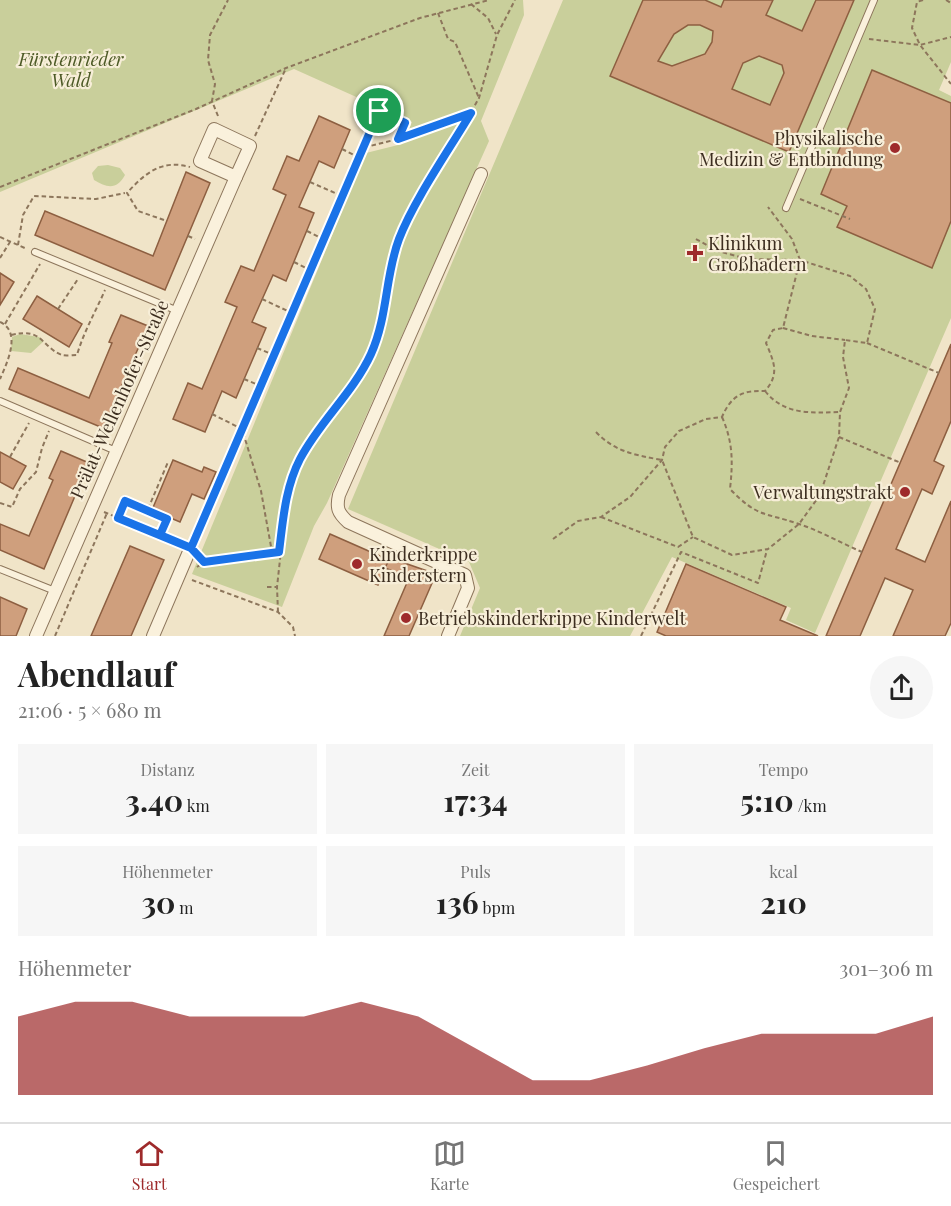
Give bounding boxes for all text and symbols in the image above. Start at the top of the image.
park label: Fürstenrieder Wald [17,47,125,92]
pin [353,85,404,136]
icon: arrive [362,94,395,127]
place label: Physikalische Medizin & Entbindung [699,126,883,171]
marker: Physikalische Medizin & Entbindung [888,141,902,155]
place label: Klinikum Großhadern [708,231,807,276]
marker: Klinikum Großhadern [686,244,704,262]
street label: Prälat-Wellenhofer-Straße [64,296,174,502]
place label: Verwaltungstrakt [752,480,894,504]
marker: Verwaltungstrakt [898,485,912,499]
place label: Kinderkrippe Kinderstern [369,542,477,587]
marker: Kinderkrippe Kinderstern [350,557,364,571]
place label: Betriebskinderkrippe Kinderwelt [418,606,686,630]
marker: Betriebskinderkrippe Kinderwelt [399,611,413,625]
text: Abendlauf [18,651,175,695]
button: share [870,656,933,719]
text: 21:06 · 5 × 680 m [18,696,162,723]
text: Distanz [140,759,195,780]
text: Zeit [462,759,489,780]
text: Tempo [759,759,808,780]
text: 3.40 [125,780,183,820]
text: 17:34 [443,780,508,820]
text: 5:10 [740,780,794,820]
text: km [183,795,210,816]
text: /km [794,795,827,816]
text: Höhenmeter [122,861,213,882]
text: Puls [460,861,491,882]
text: kcal [769,861,798,882]
text: 30 [141,882,175,922]
text: 136 [436,882,479,922]
text: 210 [760,882,807,922]
text: m [175,897,194,918]
text: bpm [479,897,515,918]
text: Höhenmeter [18,954,131,981]
text: 301–306 m [839,954,933,981]
tab: Start [132,1137,167,1194]
tab: Karte [430,1137,469,1194]
tab: Gespeichert [733,1137,819,1194]

